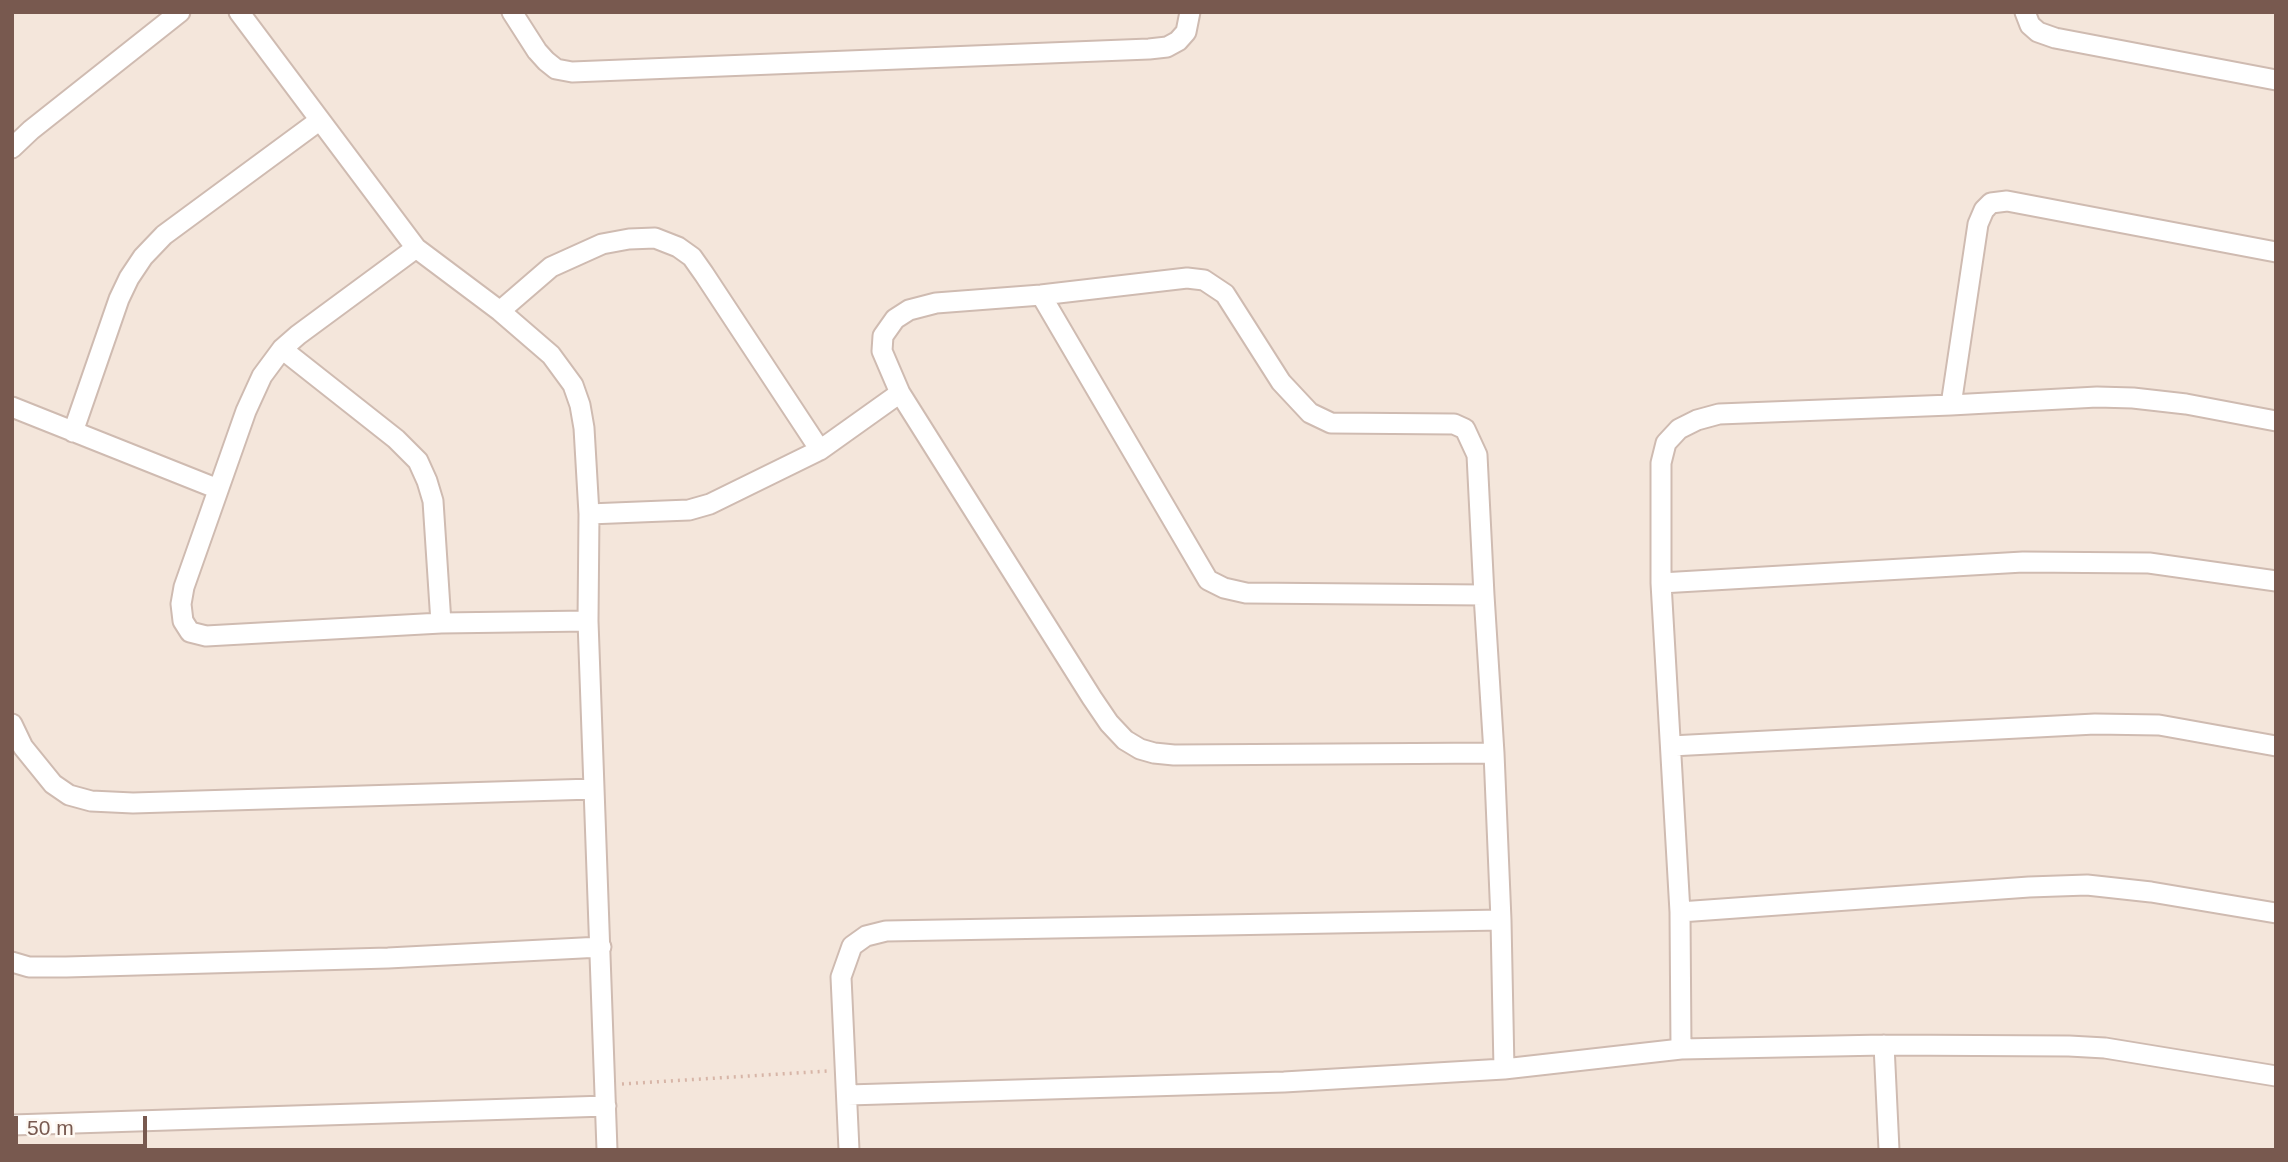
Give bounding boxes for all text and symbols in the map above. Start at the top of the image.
scale bar [18,1102,150,1146]
text: 50 m [27,1116,74,1139]

